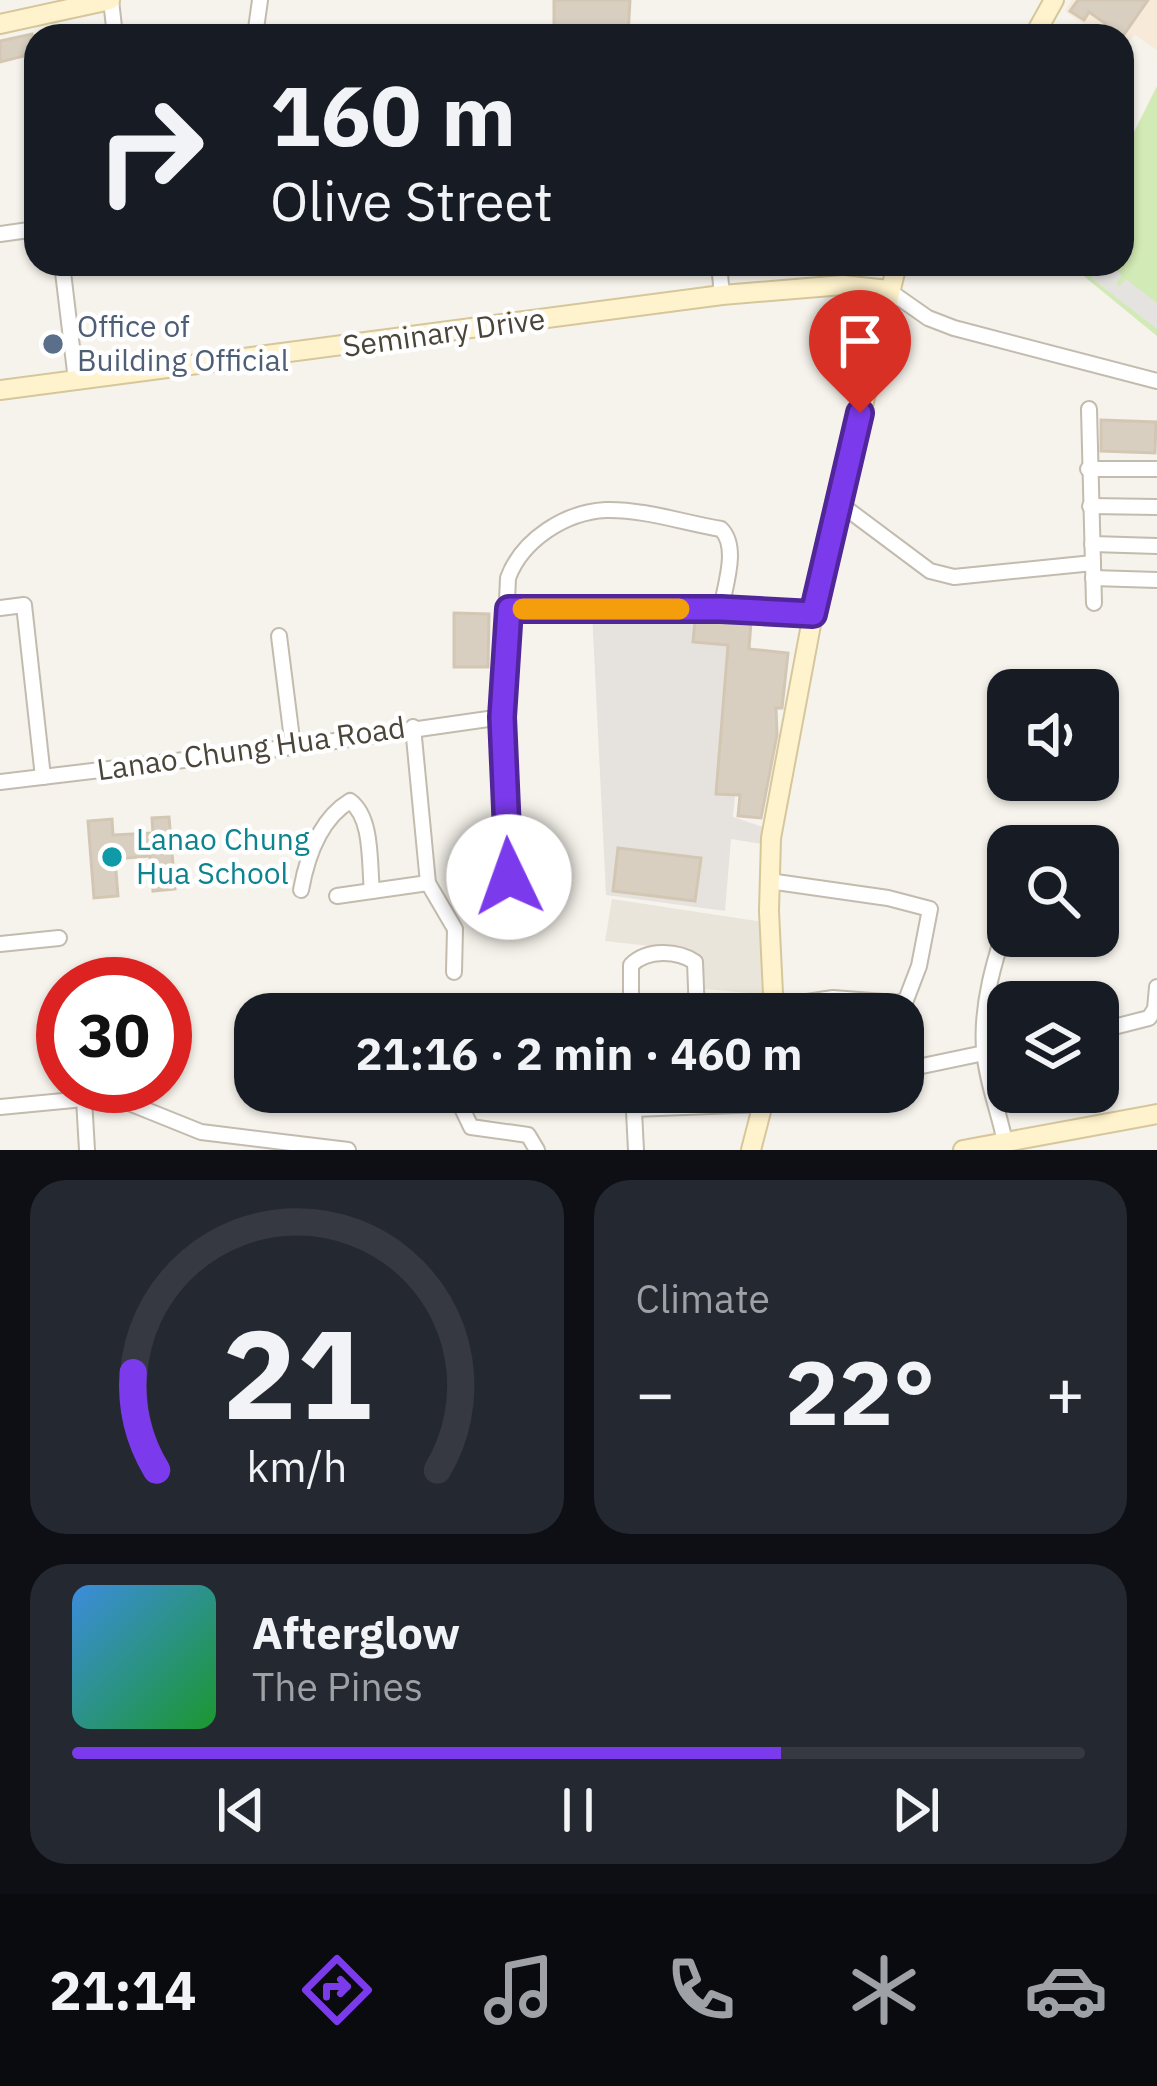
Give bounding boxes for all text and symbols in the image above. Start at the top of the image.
text: 160 m [270,60,516,169]
icon: right [72,72,228,228]
text: Olive Street [270,166,553,236]
pin [809,290,911,413]
street label: Seminary Drive [340,298,547,365]
place label: Office of Building Official [77,306,289,379]
icon: arrive [827,308,893,374]
marker: Office of Building Official [40,331,66,357]
map controls [987,669,1119,1113]
button: sound [987,669,1119,801]
street label: Lanao Chung Hua Road [94,707,407,788]
position arrow [446,814,572,940]
place label: Lanao Chung Hua School [136,819,310,892]
button: search [987,825,1119,957]
marker: Lanao Chung Hua School [99,844,125,870]
speed limit sign: 30 [36,957,192,1113]
button: layers [987,981,1119,1113]
text: 21:16 · 2 min · 460 m [356,1024,802,1082]
text: Climate [636,1273,770,1324]
text: 21 [222,1291,372,1453]
text: 22° [785,1333,935,1450]
text: − [636,1349,675,1435]
text: + [1045,1349,1085,1435]
text: km/h [246,1438,347,1494]
text: Afterglow [252,1603,460,1661]
text: The Pines [252,1661,423,1712]
icon: previous [208,1777,274,1843]
icon: pause [545,1777,611,1843]
icon: next [883,1777,949,1843]
icon: directions [295,1948,379,2032]
icon: music [477,1948,561,2032]
icon: phone [659,1948,743,2032]
icon: climate [842,1948,926,2032]
icon: car [1024,1948,1108,2032]
text: 21:14 [49,1955,197,2025]

